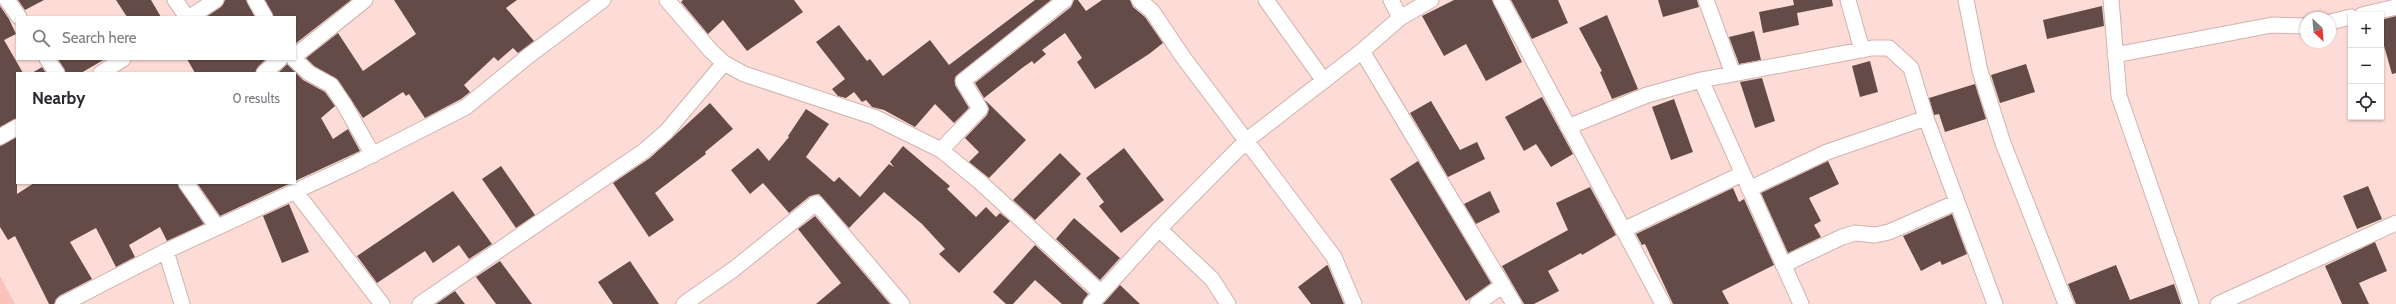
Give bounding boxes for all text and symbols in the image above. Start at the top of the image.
north arrow [2300,12,2336,48]
map controls [2348,12,2384,120]
button: + [2348,12,2384,48]
search box [16,16,296,60]
icon: search [30,27,52,49]
text: Search here [62,29,137,47]
button: − [2348,48,2384,84]
button: locate [2348,84,2384,120]
text: Nearby [32,88,85,108]
text: 0 results [232,90,280,106]

